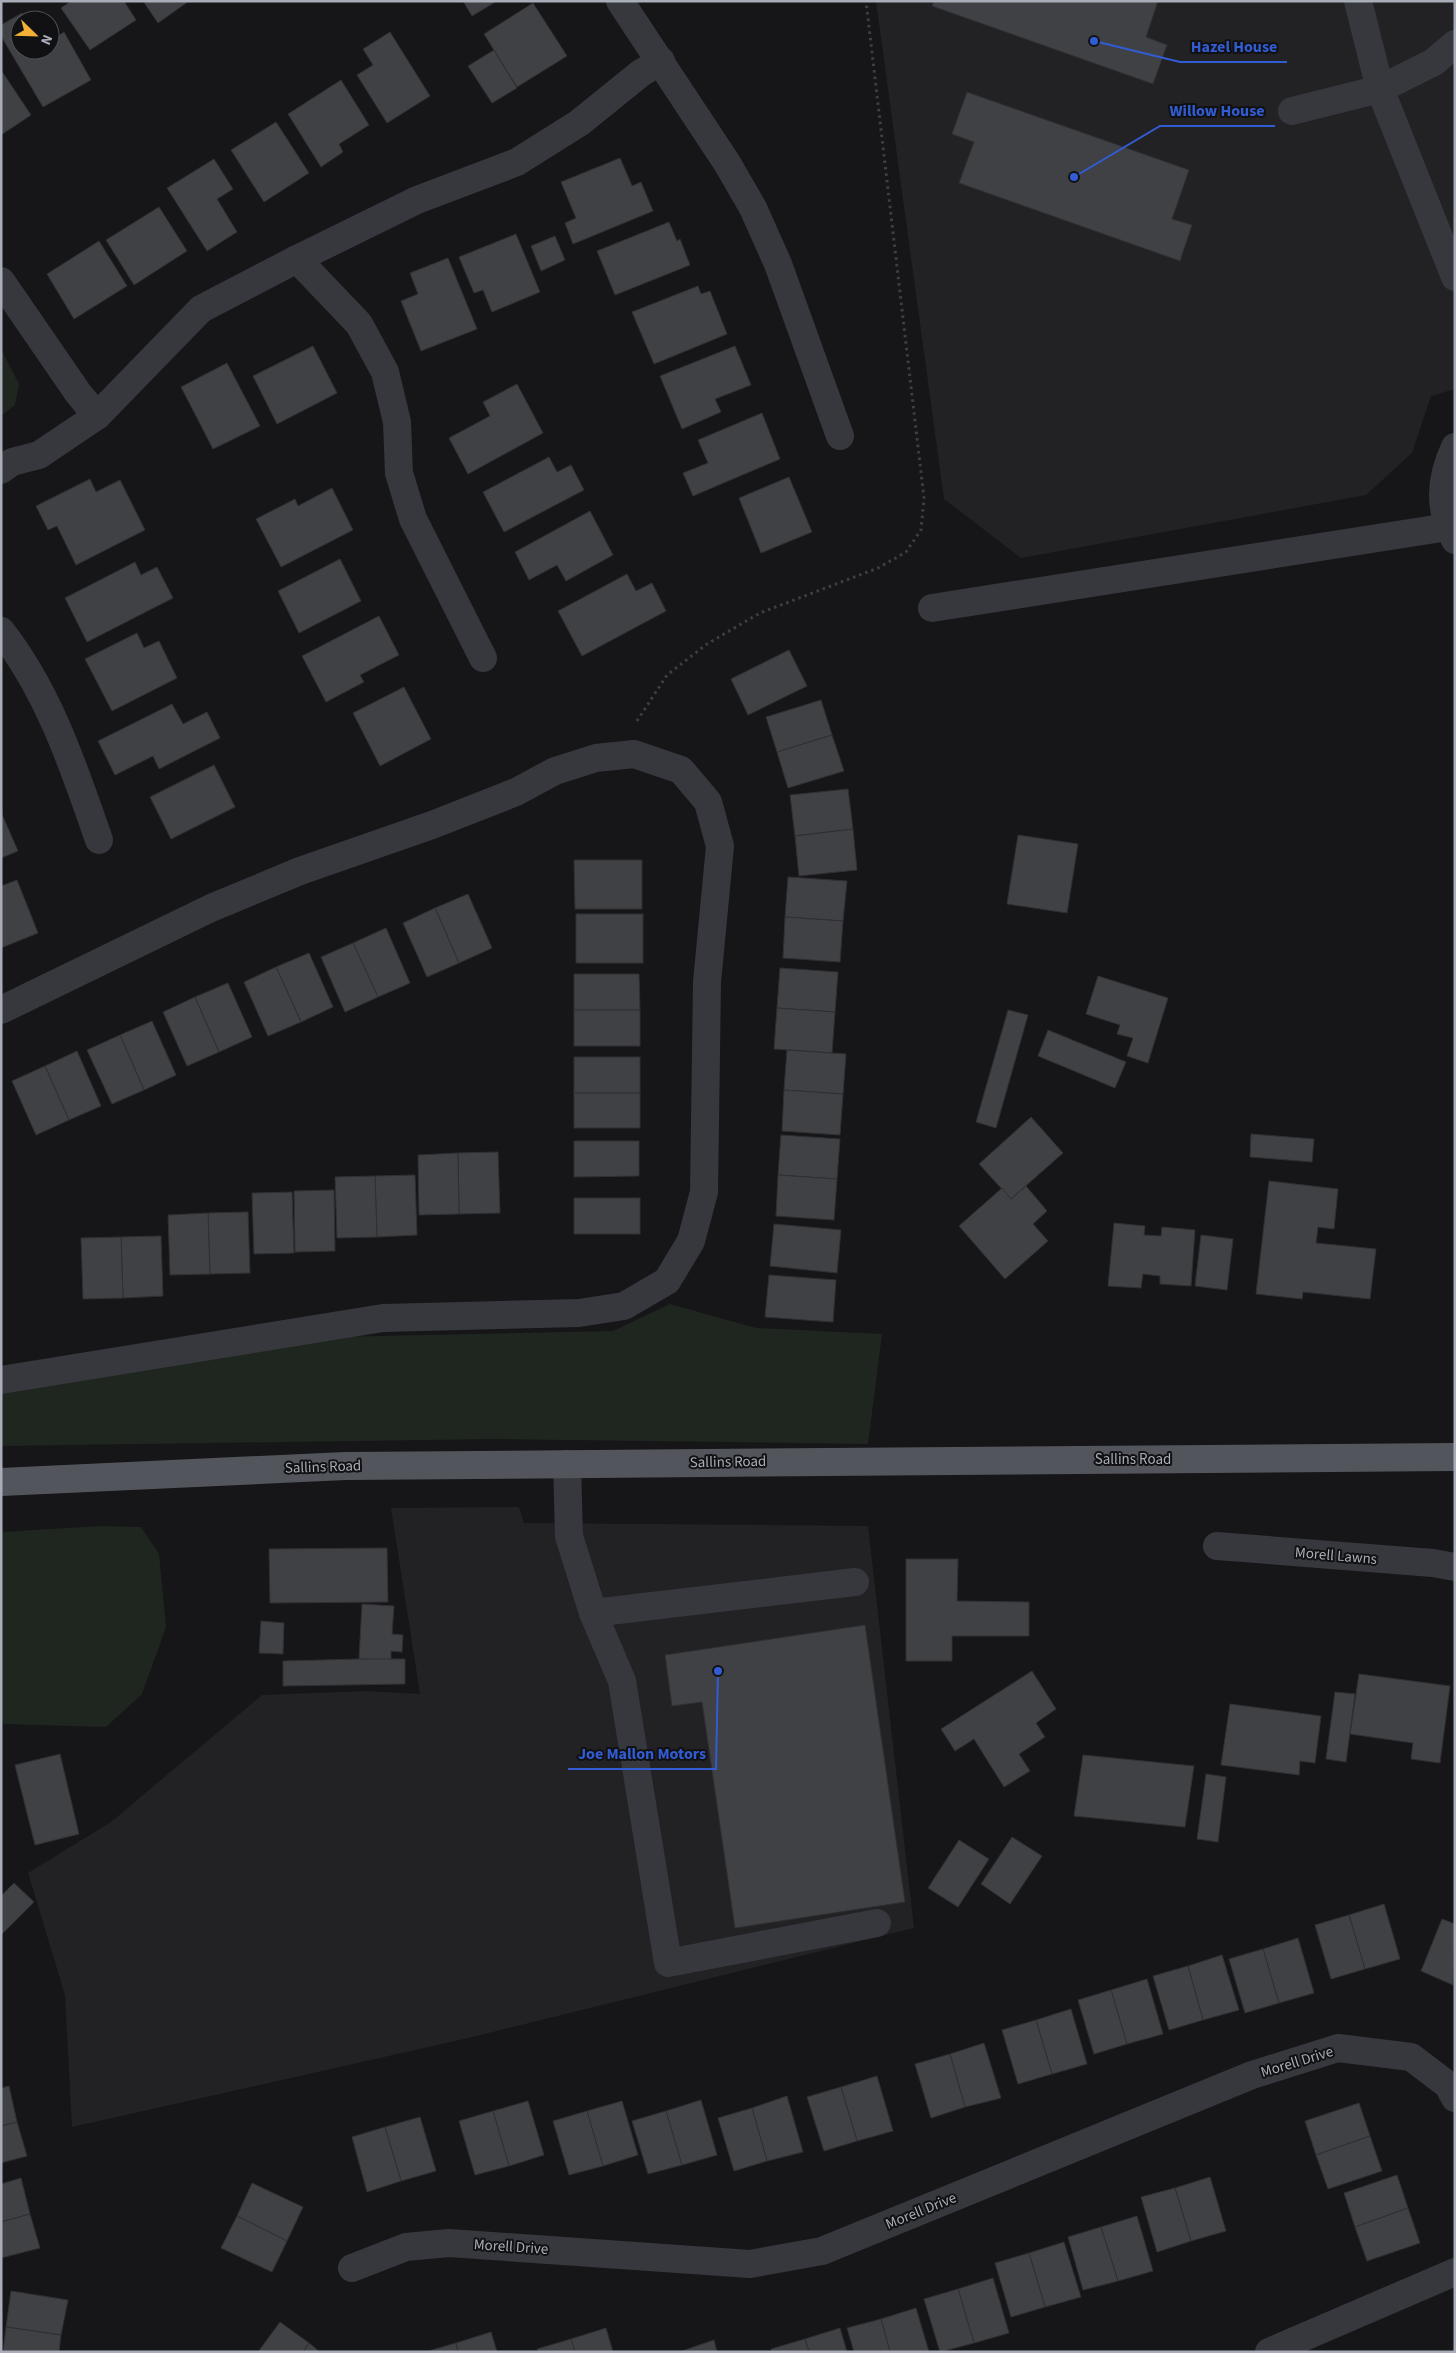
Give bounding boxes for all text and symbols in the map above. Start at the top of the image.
north arrow [10,10,60,60]
text: N [35,31,57,48]
callout: Hazel House [1180,31,1287,62]
text: Hazel House [1191,36,1277,58]
callout: Willow House [1160,95,1275,126]
text: Willow House [1169,100,1265,122]
street label: Sallins Road [1095,1449,1171,1470]
street label: Sallins Road [690,1451,766,1473]
street label: Sallins Road [284,1455,362,1479]
street label: Morell Lawns [1294,1542,1378,1570]
callout: Joe Mallon Motors [568,1738,716,1769]
text: Joe Mallon Motors [578,1743,706,1765]
street label: Morell Drive [1258,2041,1336,2083]
street label: Morell Drive [882,2187,960,2235]
street label: Morell Drive [473,2234,549,2260]

